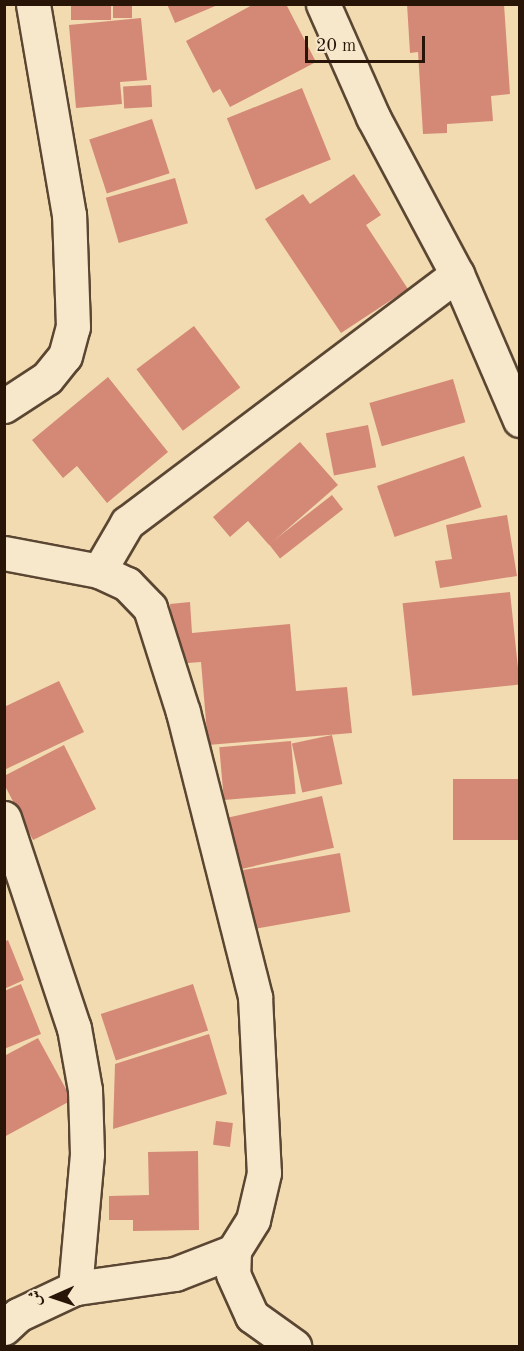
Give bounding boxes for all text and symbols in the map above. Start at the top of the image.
scale bar [308,24,428,62]
text: 20 m [316,37,356,55]
north arrow [24,1267,84,1327]
text: ش [28,1290,44,1306]

